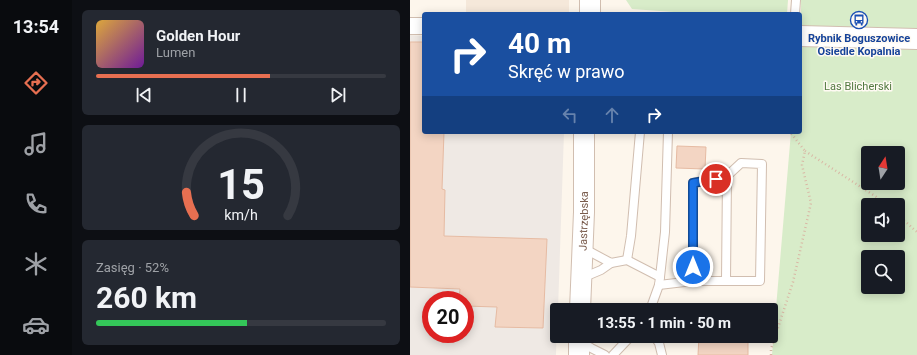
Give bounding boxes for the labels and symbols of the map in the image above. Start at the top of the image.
bus stop icon: Rybnik Boguszowice Osiedle Kopalnia [849,10,869,30]
place label: Rybnik Boguszowice Osiedle Kopalnia [808,32,910,58]
park label: Las Blicherski [824,80,892,93]
north arrow [861,146,905,190]
pin [699,162,733,196]
street label: Jastrzębska [576,191,591,251]
position arrow [672,246,714,288]
speed limit sign: 20 [422,291,474,343]

